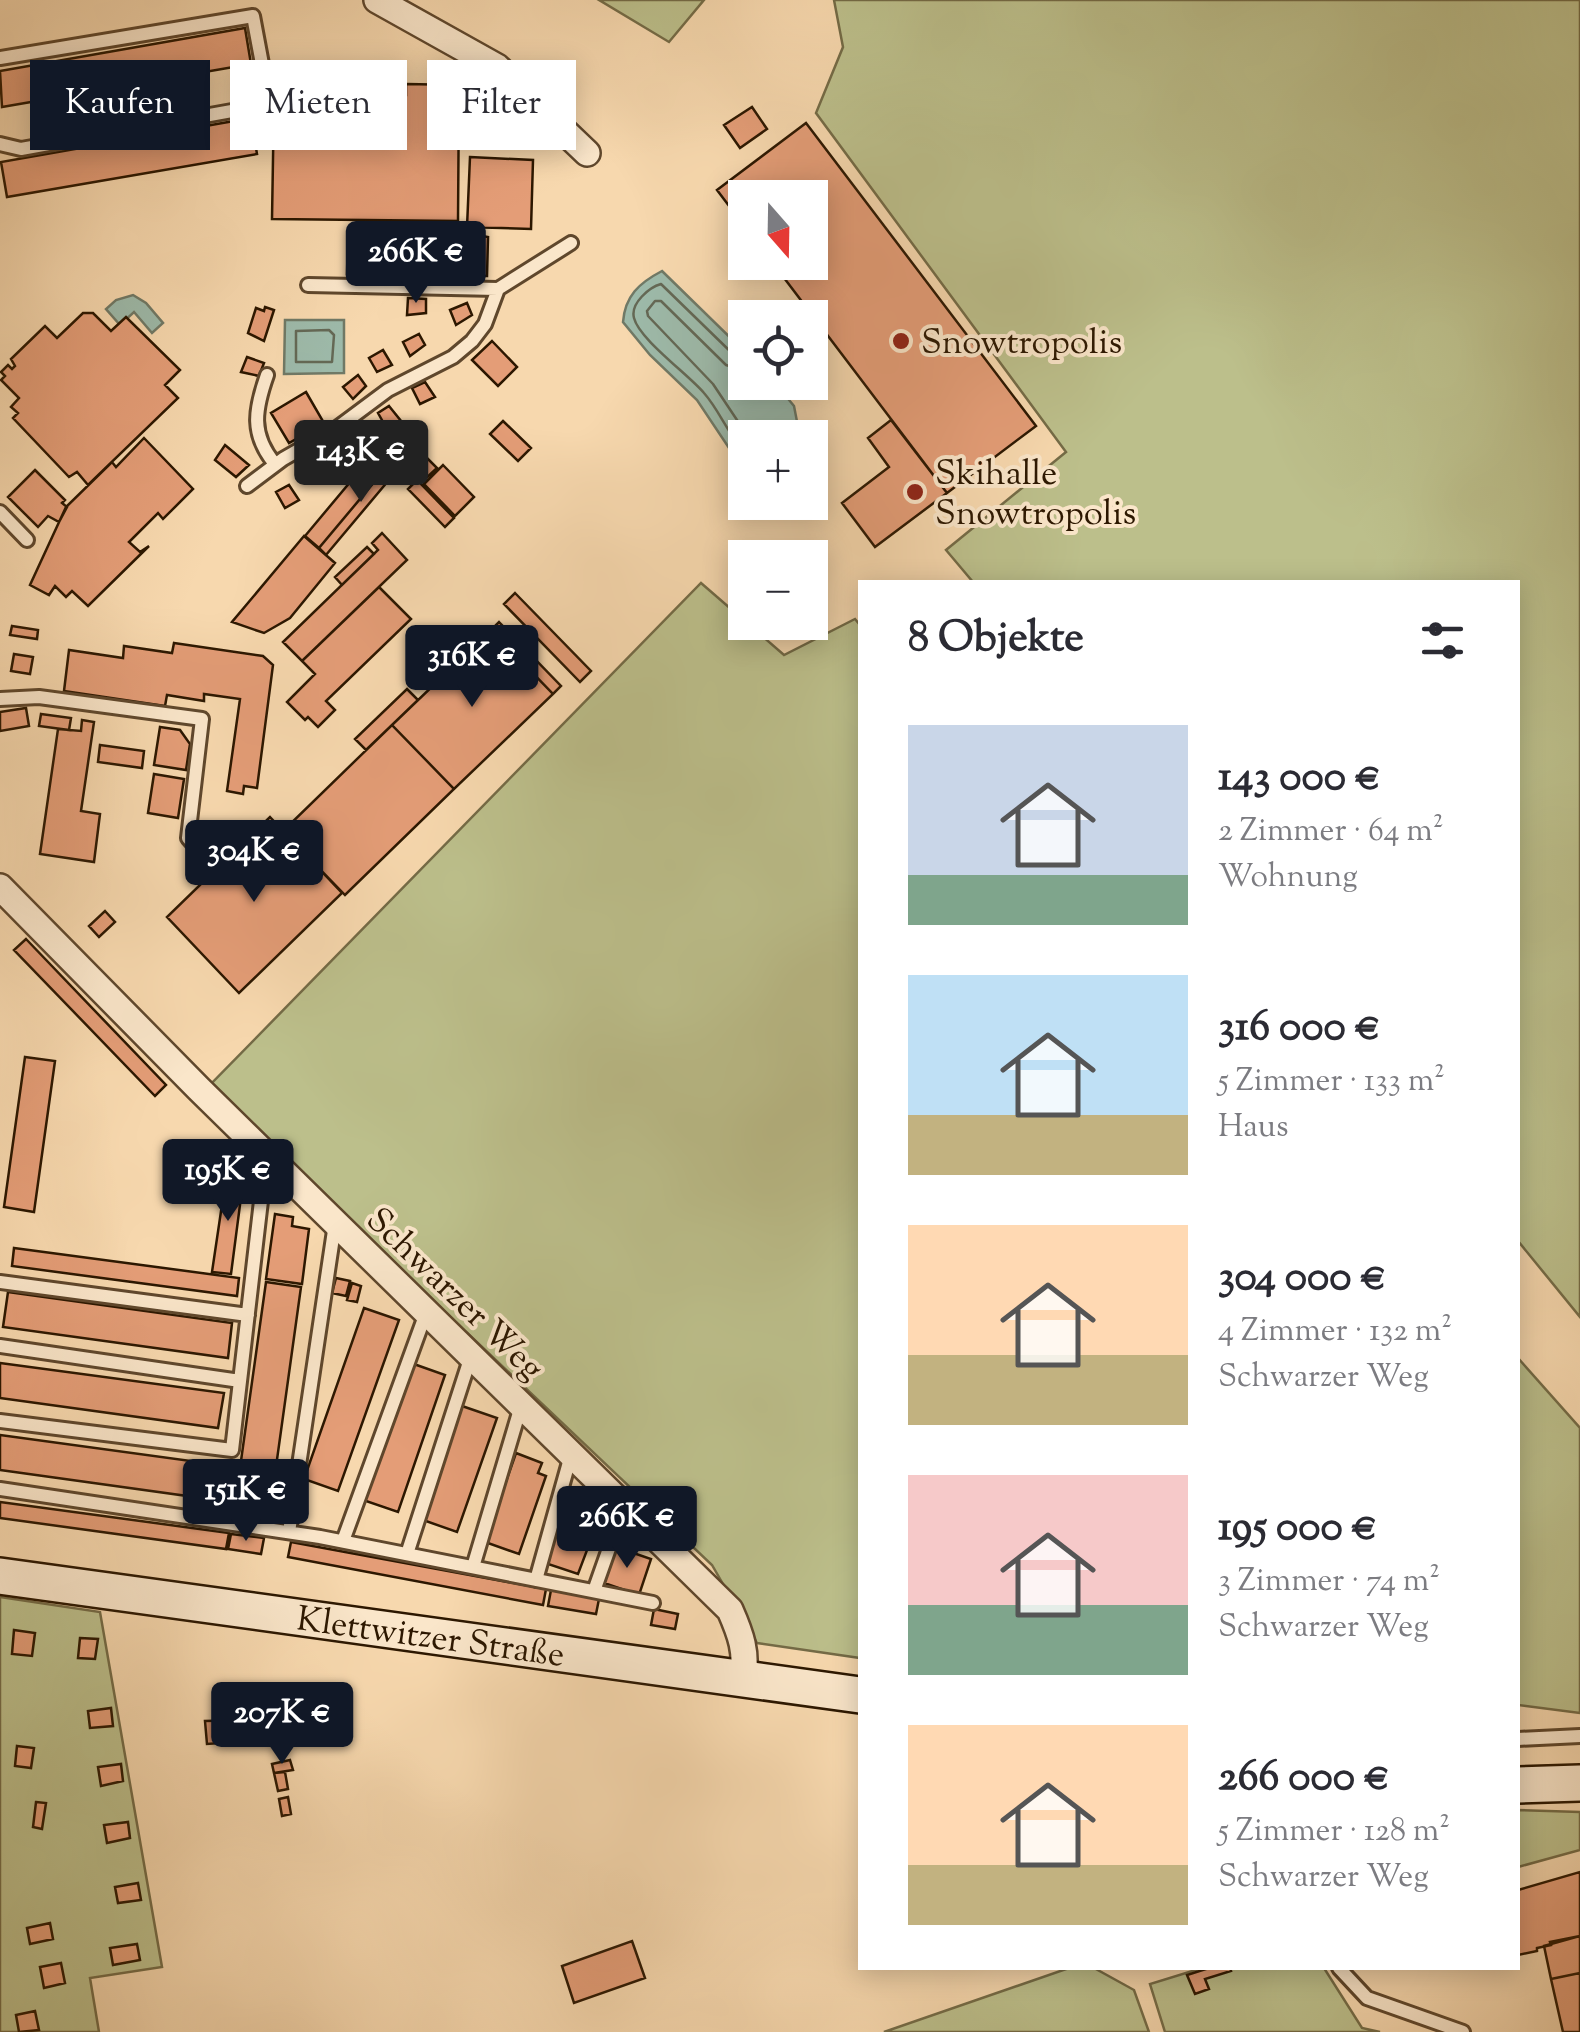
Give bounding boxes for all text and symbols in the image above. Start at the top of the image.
chip: Kaufen [30,60,210,150]
chip: Mieten [230,60,407,150]
chip: Filter [427,60,576,150]
north arrow [728,180,828,280]
map controls [728,180,828,640]
pin: 266K € [335,221,497,306]
text: 266K € [368,230,464,276]
button: locate [728,300,828,400]
place label: Snowtropolis [921,319,1122,370]
marker: Snowtropolis [890,330,912,352]
pin: 143K € [280,420,442,505]
button: + [728,420,828,520]
text: 143K € [316,429,406,475]
place label: Skihalle Snowtropolis [935,450,1136,541]
marker: Skihalle Snowtropolis [904,481,926,503]
button: − [728,540,828,640]
text: 8 Objekte [908,610,1084,670]
icon: filters [1415,613,1470,668]
pin: 316K € [391,625,553,710]
text: 316K € [427,634,517,680]
text: 143 000 € [1218,749,1381,809]
icon: home [988,765,1108,885]
text: 2 Zimmer · 64 m² [1218,809,1444,855]
pin: 304K € [173,820,335,905]
text: 304K € [207,829,301,875]
text: Wohnung [1218,855,1358,901]
text: 316 000 € [1218,999,1380,1059]
icon: home [988,1015,1108,1135]
text: 5 Zimmer · 133 m² [1218,1059,1445,1105]
text: Haus [1218,1105,1289,1151]
pin: 195K € [147,1139,309,1224]
text: 195K € [184,1148,272,1194]
street label: Schwarzer Weg [353,1197,554,1394]
text: 304 000 € [1218,1249,1386,1309]
icon: home [988,1265,1108,1385]
text: 4 Zimmer · 132 m² [1218,1309,1452,1355]
text: Schwarzer Weg [1218,1355,1429,1401]
pin: 151K € [165,1459,327,1544]
text: 151K € [205,1468,287,1514]
pin: 266K € [546,1486,708,1571]
text: 266K € [579,1495,675,1541]
text: 195 000 € [1218,1499,1377,1559]
icon: home [988,1515,1108,1635]
text: 3 Zimmer · 74 m² [1218,1559,1440,1605]
street label: Klettwitzer Straße [293,1595,568,1683]
text: Schwarzer Weg [1218,1605,1429,1651]
pin: 207K € [201,1682,363,1767]
text: 207K € [233,1691,331,1737]
text: 266 000 € [1218,1749,1390,1809]
icon: home [988,1765,1108,1885]
text: 5 Zimmer · 128 m² [1218,1809,1450,1855]
text: Schwarzer Weg [1218,1855,1429,1901]

